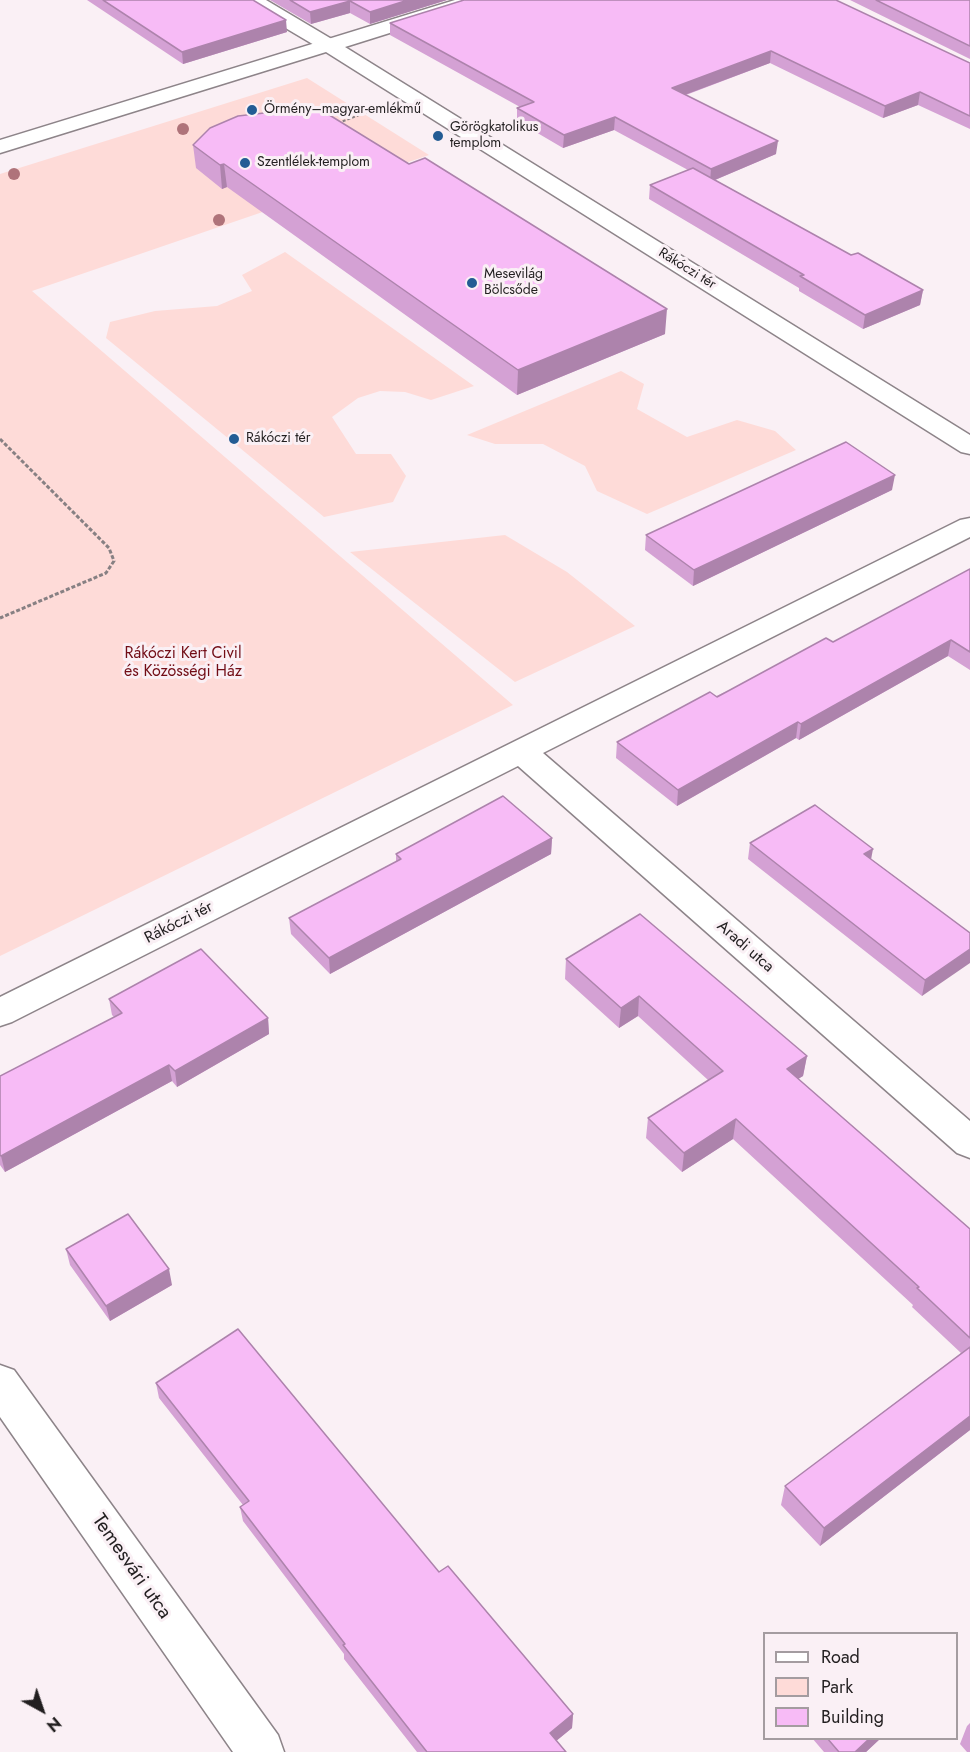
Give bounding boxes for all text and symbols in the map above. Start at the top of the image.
place label: Örmény–magyar-emlékmű [264,102,421,118]
marker: Örmény–magyar-emlékmű [245,103,259,117]
place label: Görögkatolikus templom [450,120,538,152]
marker: Görögkatolikus templom [431,129,445,143]
place label: Szentlélek-templom [257,155,370,171]
marker: Szentlélek-templom [238,156,252,170]
street label: Rákóczi tér [655,245,719,293]
place label: Mesevilág Bölcsőde [484,267,543,300]
marker: Mesevilág Bölcsőde [465,276,479,290]
place label: Rákóczi tér [246,431,311,447]
marker: Rákóczi tér [227,432,241,446]
park label: Rákóczi Kert Civil és Közösségi Ház [124,644,242,682]
street label: Rákóczi tér [142,898,216,948]
street label: Aradi utca [713,917,777,977]
street label: Temesvári utca [86,1510,176,1624]
legend [763,1632,958,1740]
text: Road [821,1644,860,1670]
text: Park [821,1674,853,1700]
north arrow [12,1680,72,1740]
text: Building [821,1704,884,1730]
text: N [42,1711,66,1737]

